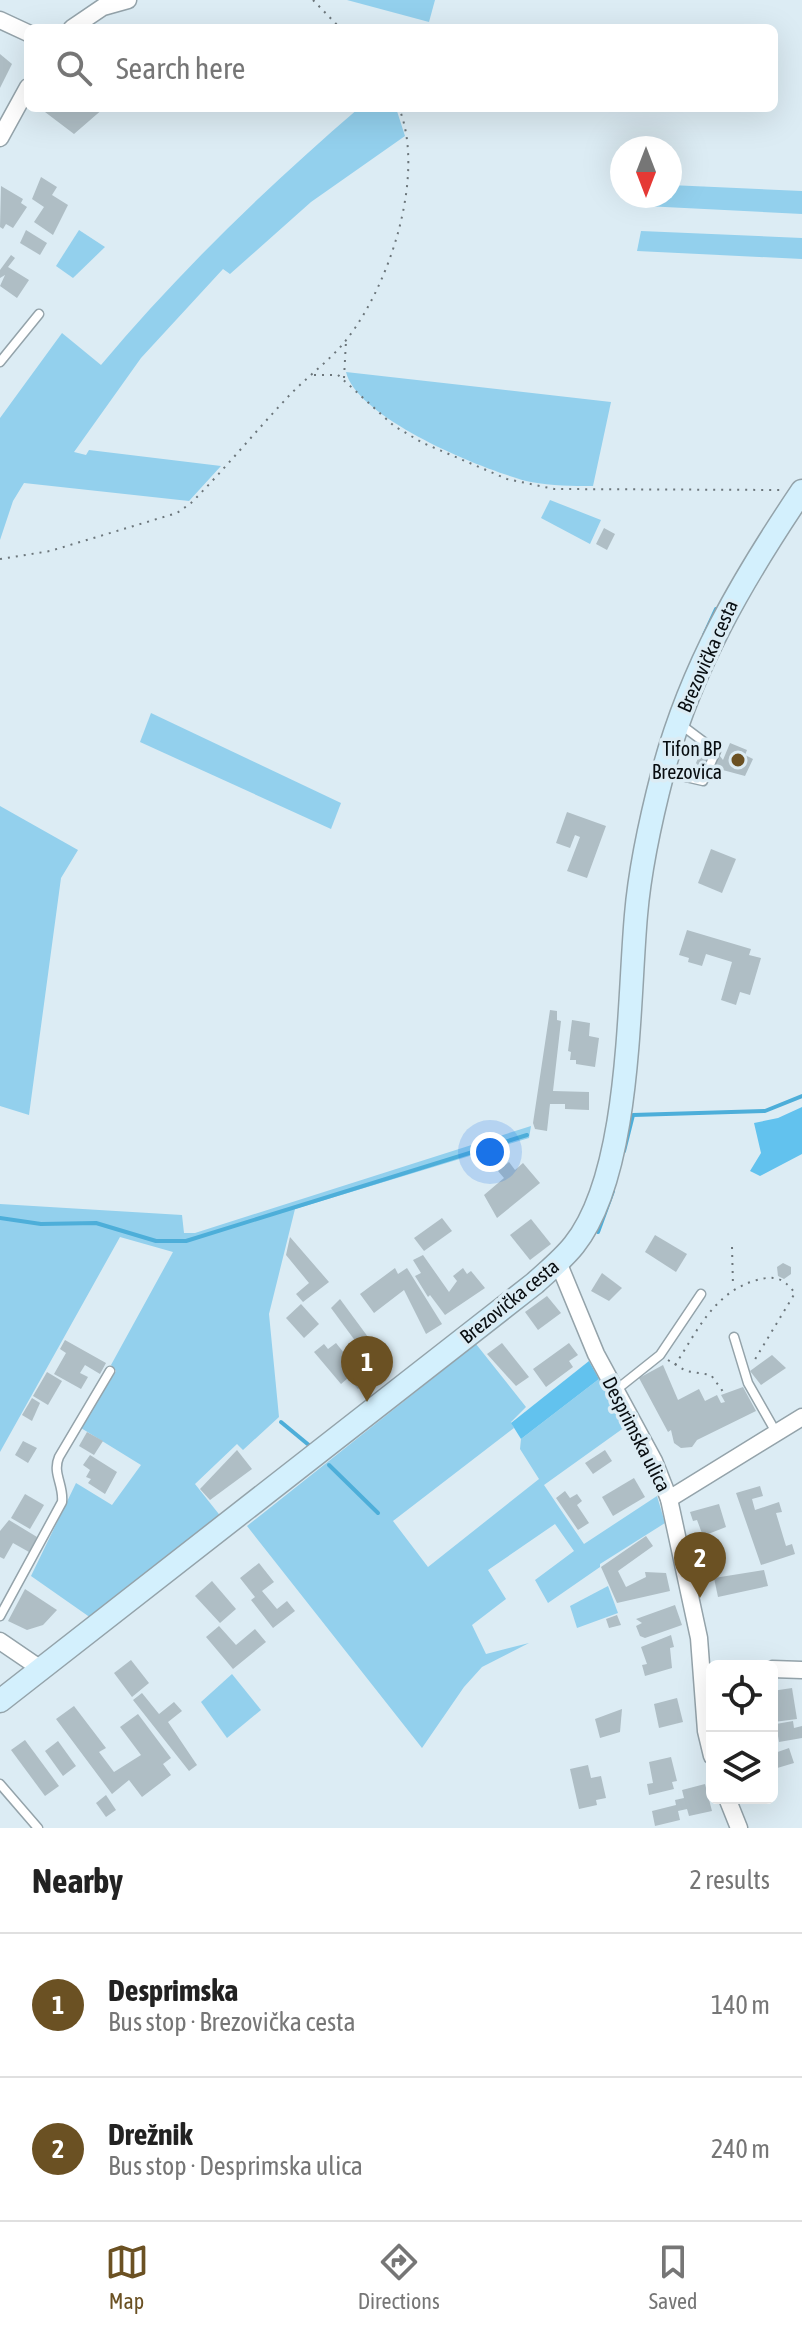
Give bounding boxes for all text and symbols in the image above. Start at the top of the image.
search box [24,24,778,112]
icon: search [52,46,96,90]
text: Search here [116,51,245,85]
north arrow [610,136,682,208]
street label: Brezovička cesta [672,596,742,716]
place label: Tifon BP Brezovica [652,737,722,783]
marker: Tifon BP Brezovica [729,751,747,769]
your location [470,1132,510,1172]
street label: Brezovička cesta [455,1254,563,1348]
pin: 1 [341,1336,393,1402]
street label: Desprimska ulica [598,1373,676,1495]
pin: 2 [674,1532,726,1598]
map controls [706,1660,778,1804]
button: locate [706,1660,778,1732]
button: layers [706,1732,778,1804]
text: Nearby [32,1861,123,1900]
text: 2 results [689,1865,770,1895]
text: Desprimska [108,1973,238,2007]
text: 1 [52,1990,64,2020]
text: 140 m [711,1990,770,2020]
text: Bus stop · Brezovička cesta [108,2007,356,2037]
text: Drežnik [108,2117,193,2151]
text: 2 [52,2134,64,2164]
text: 240 m [711,2134,770,2164]
text: Bus stop · Desprimska ulica [108,2151,363,2181]
tab: Map [105,2240,149,2314]
tab: Directions [358,2240,440,2314]
tab: Saved [649,2240,697,2314]

